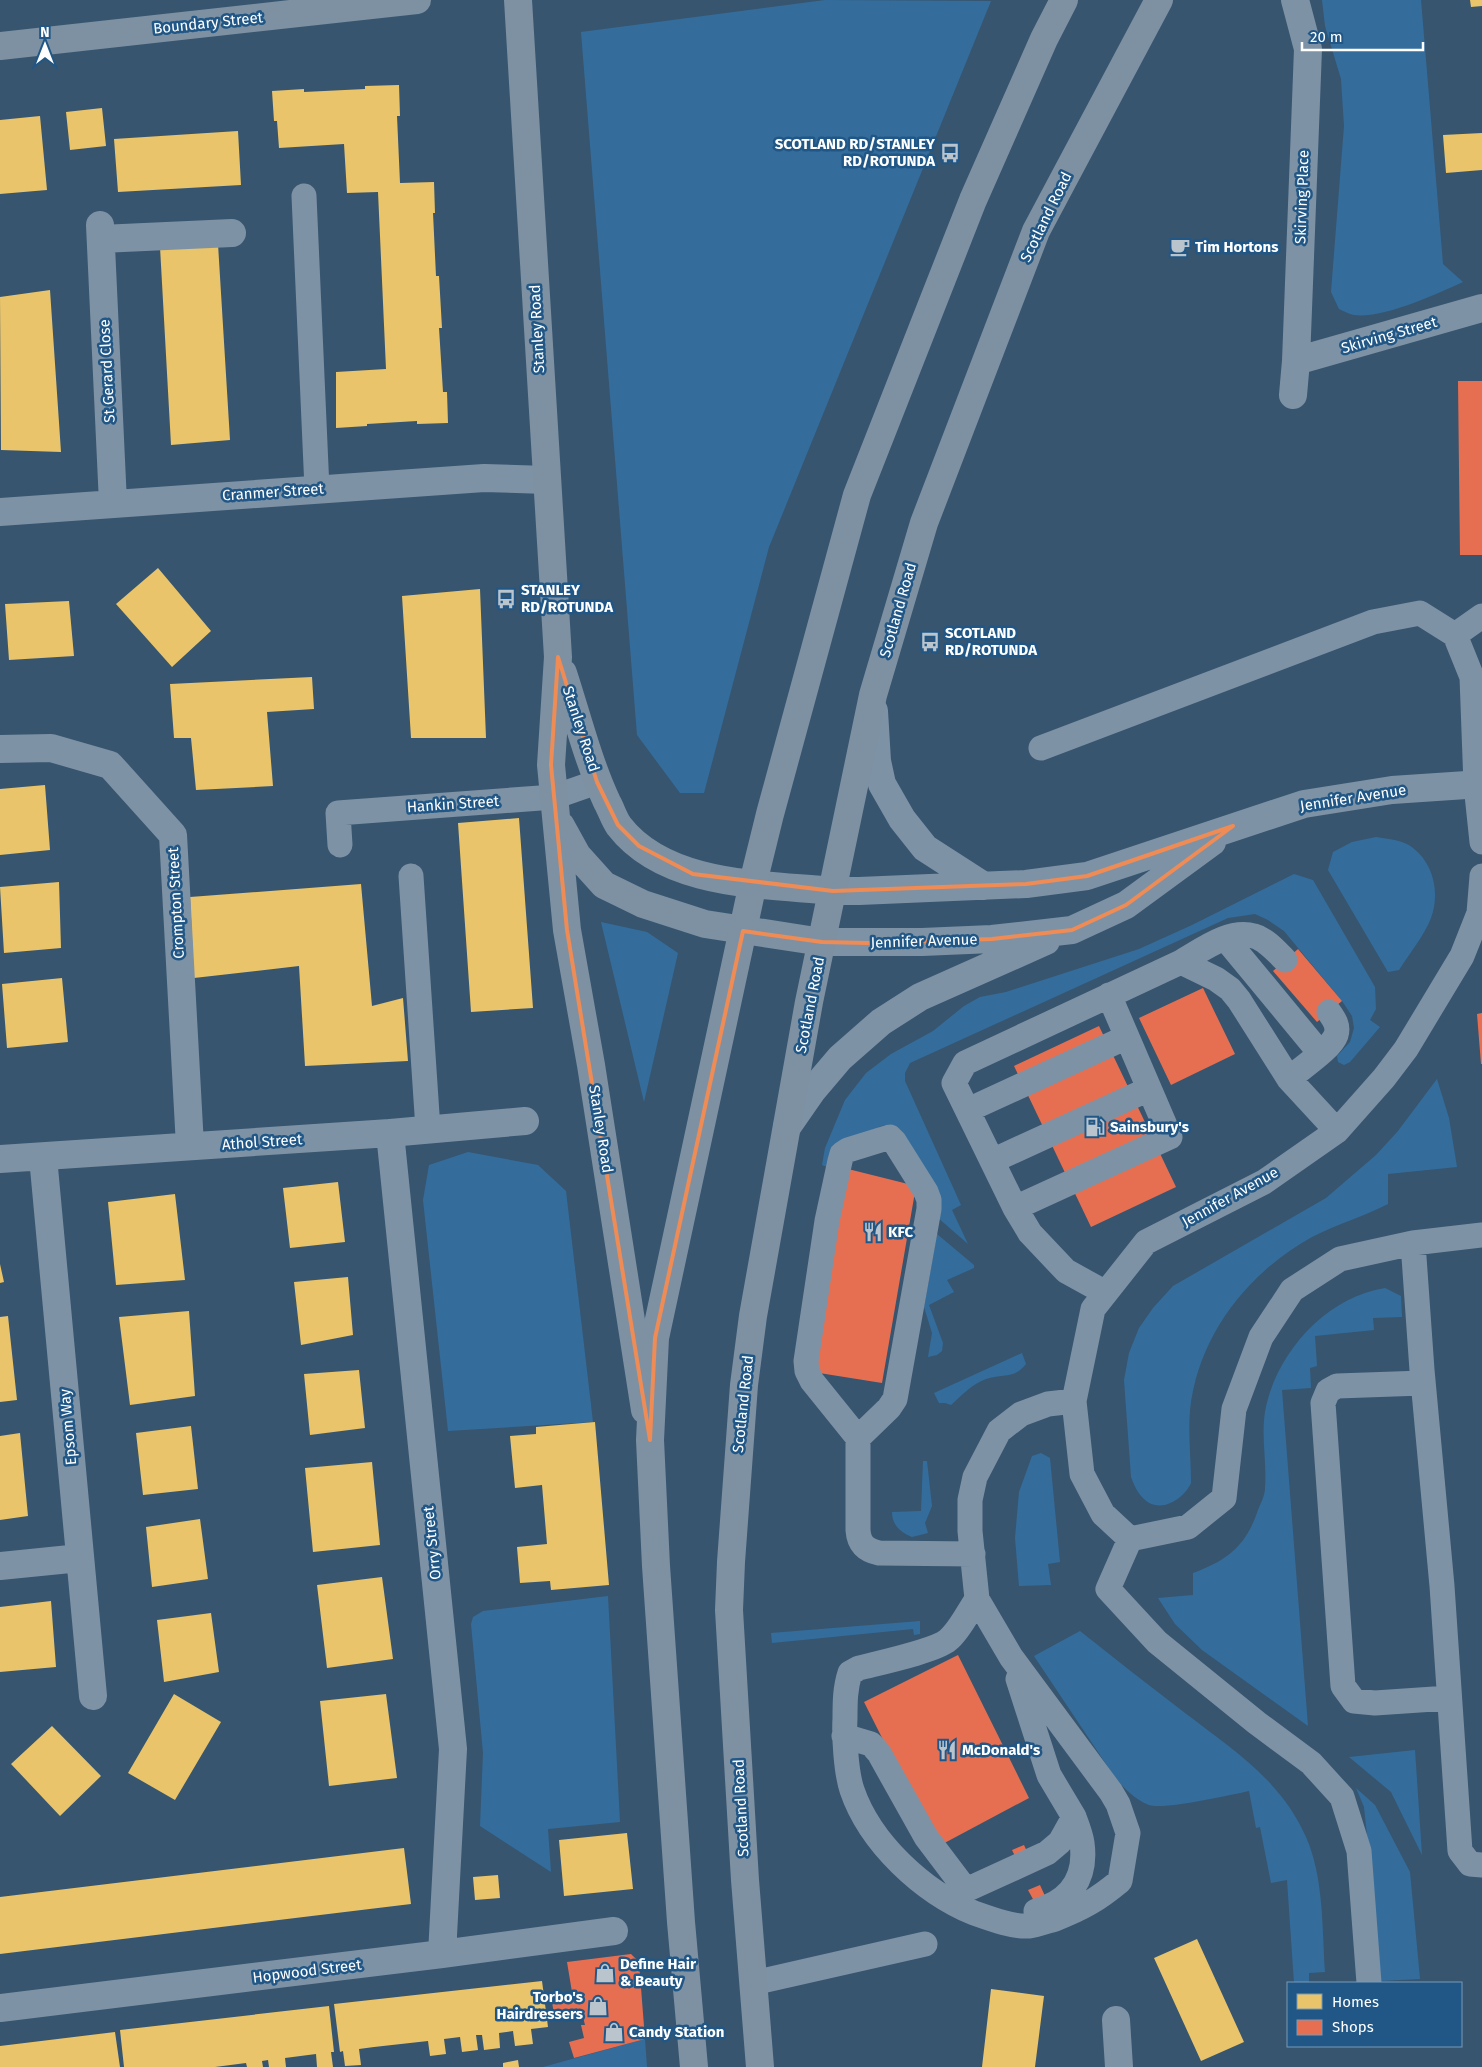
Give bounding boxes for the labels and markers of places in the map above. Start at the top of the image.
place label: SCOTLAND RD/STANLEY RD/ROTUNDA [775,135,936,170]
bus stop icon: SCOTLAND RD/STANLEY RD/ROTUNDA [939,142,961,164]
cafe icon: Tim Hortons [1169,236,1191,258]
place label: Tim Hortons [1195,238,1279,256]
place label: STANLEY RD/ROTUNDA [521,581,614,616]
bus stop icon: STANLEY RD/ROTUNDA [495,588,517,610]
place label: SCOTLAND RD/ROTUNDA [945,624,1038,659]
bus stop icon: SCOTLAND RD/ROTUNDA [919,631,941,653]
fuel station icon: Sainsbury's [1084,1116,1106,1138]
place label: Sainsbury's [1110,1118,1189,1136]
restaurant icon: KFC [862,1221,884,1243]
place label: KFC [888,1223,914,1241]
restaurant icon: McDonald's [936,1739,958,1761]
place label: McDonald's [962,1741,1040,1759]
place label: Define Hair & Beauty [620,1955,697,1990]
shop icon: Define Hair & Beauty [594,1962,616,1984]
place label: Torbo's Hairdressers [496,1988,583,2023]
shop icon: Torbo's Hairdressers [587,1995,609,2017]
shop icon: Candy Station [603,2021,625,2043]
place label: Candy Station [629,2023,725,2041]

